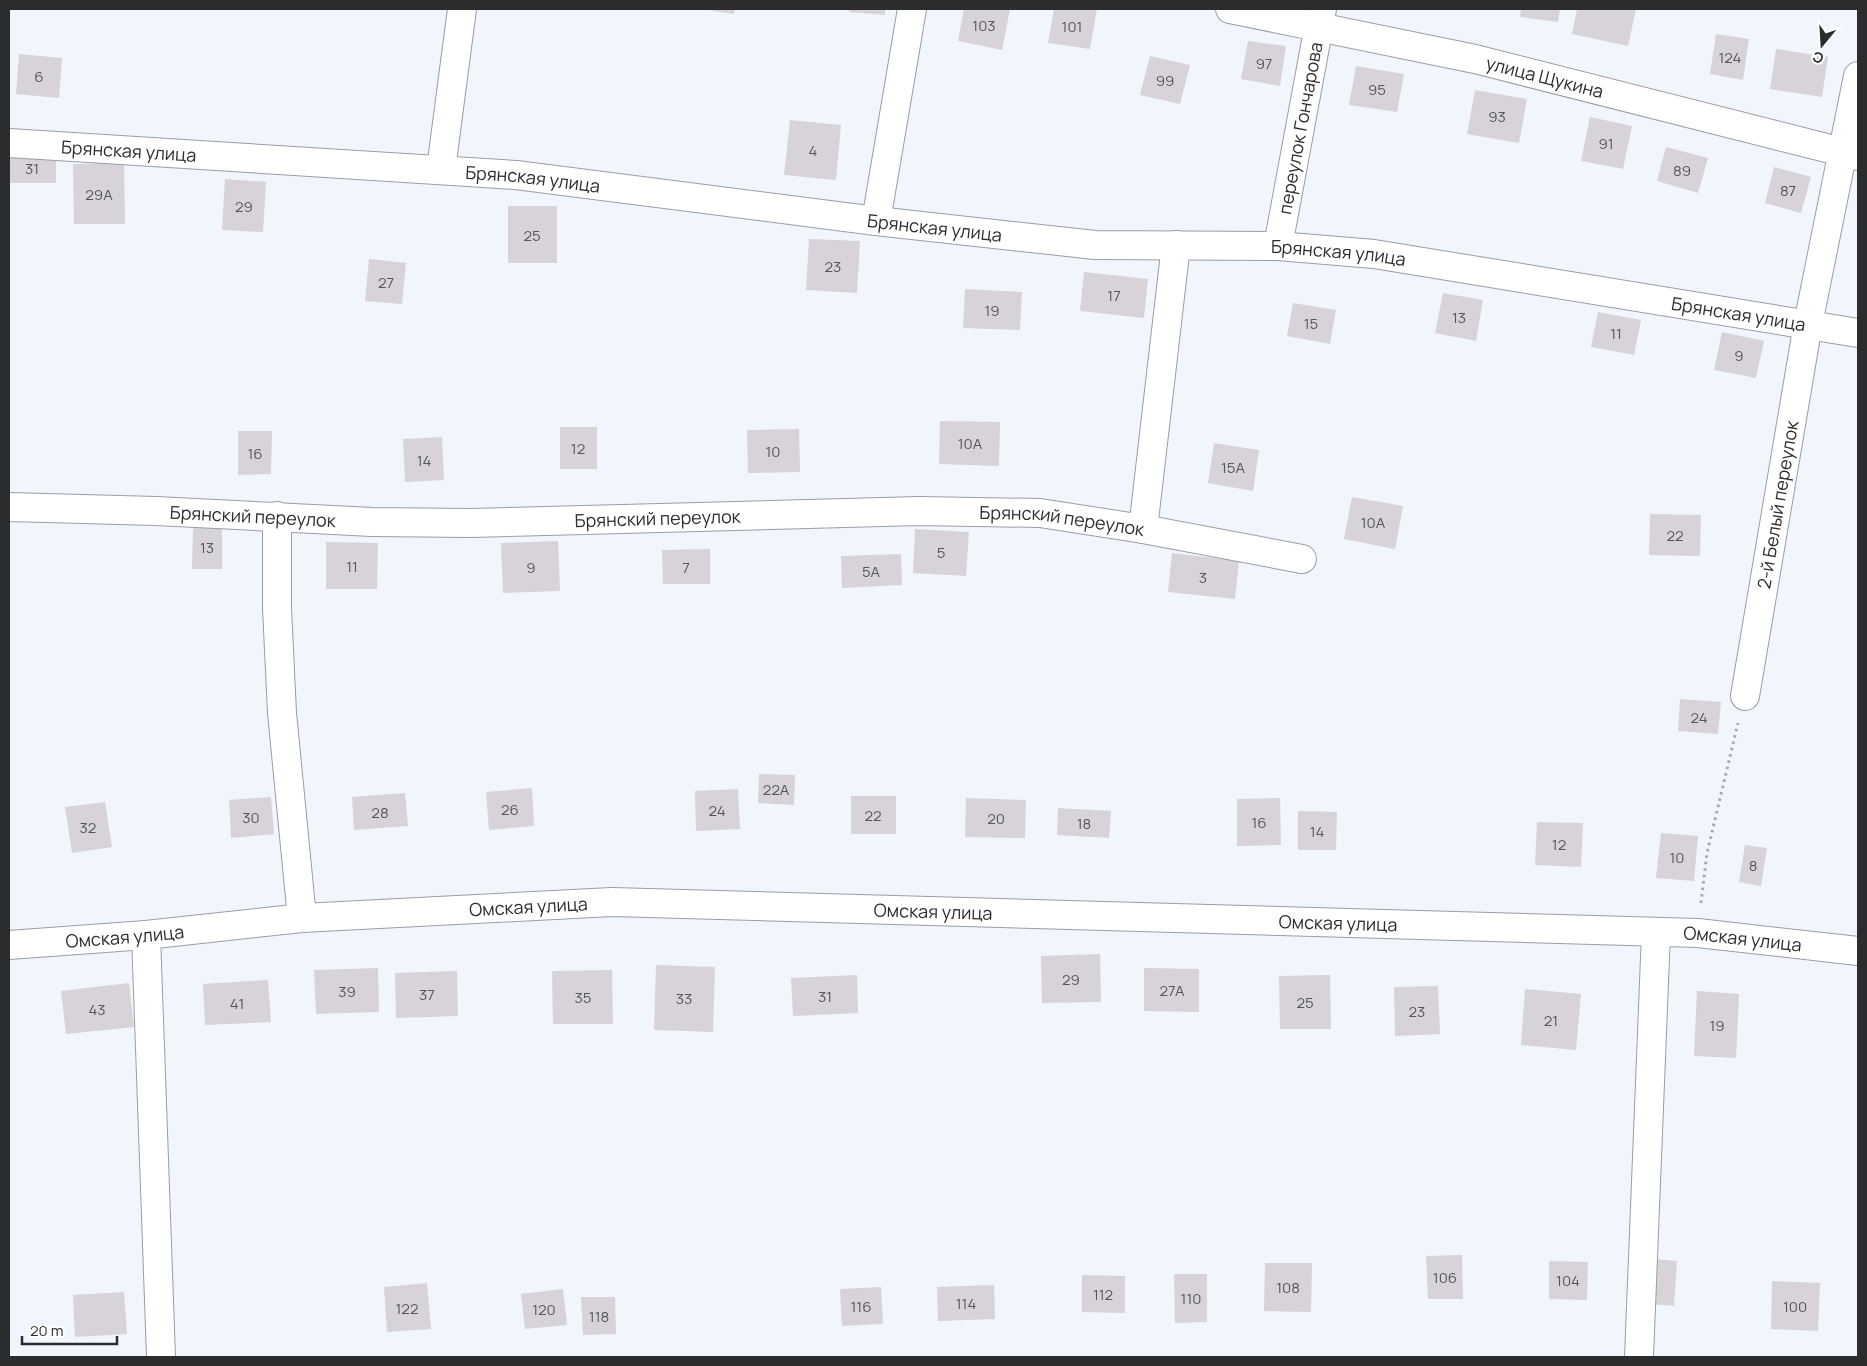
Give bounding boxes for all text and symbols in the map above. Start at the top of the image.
house number: 103 [972,15,996,36]
house number: 101 [1062,16,1082,37]
north arrow [1797,20,1847,70]
street label: переулок Гончарова [1272,40,1328,216]
house number: 124 [1719,47,1742,68]
text: С [1810,47,1826,68]
street label: улица Щукина [1483,50,1606,103]
house number: 97 [1256,53,1272,74]
house number: 6 [34,66,44,87]
house number: 99 [1156,70,1174,91]
house number: 95 [1368,79,1386,100]
house number: 93 [1488,106,1506,127]
house number: 91 [1598,133,1614,154]
street label: Брянская улица [60,134,197,167]
house number: 4 [809,140,818,161]
house number: 31 [25,158,39,179]
street label: Брянская улица [465,160,602,198]
house number: 89 [1673,160,1691,181]
house number: 87 [1780,180,1796,201]
house number: 29А [85,184,113,205]
house number: 29 [235,196,253,217]
street label: Брянская улица [866,208,1003,247]
house number: 25 [523,225,541,246]
street label: Брянская улица [1271,234,1408,271]
house number: 23 [825,256,841,277]
house number: 27 [378,272,394,293]
house number: 17 [1107,285,1121,306]
street label: Брянская улица [1670,291,1807,336]
house number: 19 [984,300,1000,321]
house number: 13 [1452,307,1466,328]
house number: 15 [1304,313,1318,334]
house number: 11 [1610,323,1622,344]
house number: 9 [1734,345,1744,366]
street label: 2-й Белый переулок [1751,418,1804,591]
house number: 10А [958,433,983,454]
house number: 12 [571,438,585,459]
house number: 10 [766,441,781,462]
house number: 16 [247,443,263,464]
house number: 14 [417,450,431,471]
house number: 15А [1221,457,1246,478]
street label: Брянский переулок [169,500,337,532]
street label: Брянский переулок [979,500,1147,541]
street label: Брянский переулок [574,504,742,532]
house number: 10А [1361,512,1386,533]
house number: 22 [1666,525,1684,546]
house number: 13 [200,537,214,558]
house number: 5 [937,542,945,563]
house number: 11 [346,556,358,577]
house number: 9 [526,557,536,578]
house number: 7 [682,557,690,578]
house number: 5А [862,561,881,582]
house number: 3 [1199,567,1207,588]
house number: 24 [1690,707,1708,728]
house number: 22А [763,779,790,800]
house number: 26 [501,799,519,820]
house number: 24 [708,800,726,821]
house number: 28 [371,802,389,823]
house number: 22 [864,805,882,826]
house number: 30 [242,807,260,828]
house number: 20 [987,808,1005,829]
house number: 16 [1251,812,1267,833]
house number: 18 [1077,813,1091,834]
house number: 32 [80,817,96,838]
house number: 14 [1310,821,1324,842]
house number: 12 [1552,834,1566,855]
house number: 10 [1670,847,1685,868]
house number: 8 [1749,855,1757,876]
street label: Омская улица [468,891,588,921]
street label: Омская улица [873,897,993,925]
street label: Омская улица [1278,909,1398,936]
street label: Омская улица [65,919,185,953]
street label: Омская улица [1683,921,1803,957]
house number: 29 [1062,969,1080,990]
house number: 27А [1160,980,1185,1001]
house number: 39 [338,981,356,1002]
house number: 37 [419,984,435,1005]
house number: 31 [818,986,832,1007]
house number: 35 [575,987,591,1008]
house number: 33 [676,988,692,1009]
house number: 25 [1296,992,1314,1013]
house number: 41 [230,993,244,1014]
house number: 43 [88,999,106,1020]
house number: 23 [1409,1001,1425,1022]
house number: 21 [1544,1010,1558,1031]
house number: 19 [1709,1015,1725,1036]
house number: 106 [1433,1267,1457,1288]
house number: 104 [1556,1270,1580,1291]
house number: 108 [1276,1277,1300,1298]
house number: 112 [1093,1284,1113,1305]
house number: 110 [1181,1288,1201,1309]
house number: 114 [956,1293,976,1314]
house number: 116 [850,1296,872,1317]
house number: 100 [1783,1296,1807,1317]
house number: 122 [396,1298,418,1319]
house number: 120 [532,1299,556,1320]
house number: 118 [589,1306,609,1327]
scale bar [22,1314,118,1346]
text: 20 m [30,1320,63,1341]

